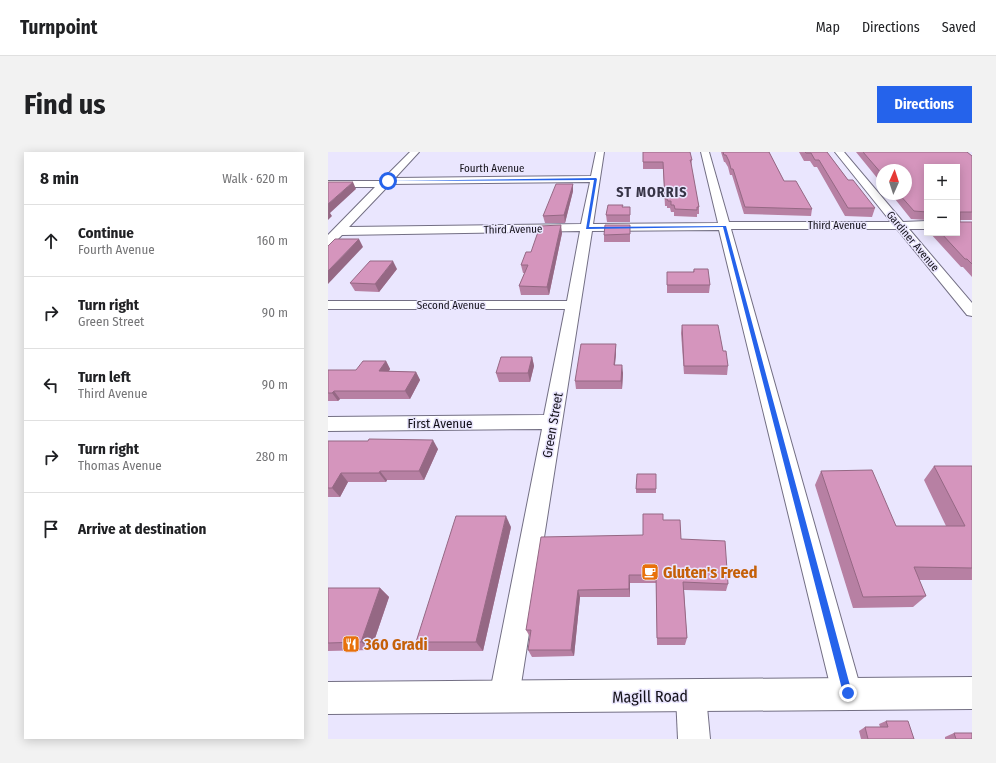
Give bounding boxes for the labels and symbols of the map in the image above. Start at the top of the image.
street label: Fourth Avenue [460,162,524,175]
north arrow [876,164,912,200]
route start [379,172,397,190]
district label: ST MORRIS [616,184,688,201]
street label: Gardiner Avenue [884,209,942,274]
street label: Third Avenue [808,219,866,232]
street label: Third Avenue [484,222,542,237]
street label: Second Avenue [417,299,485,312]
street label: Green Street [539,390,566,459]
street label: First Avenue [408,416,472,431]
cafe icon: Gluten's Freed [640,562,660,582]
place label: Gluten's Freed [663,563,757,582]
restaurant icon: 360 Gradi [341,634,361,654]
place label: 360 Gradi [363,635,428,654]
route end [839,684,857,702]
street label: Magill Road [612,686,688,707]

